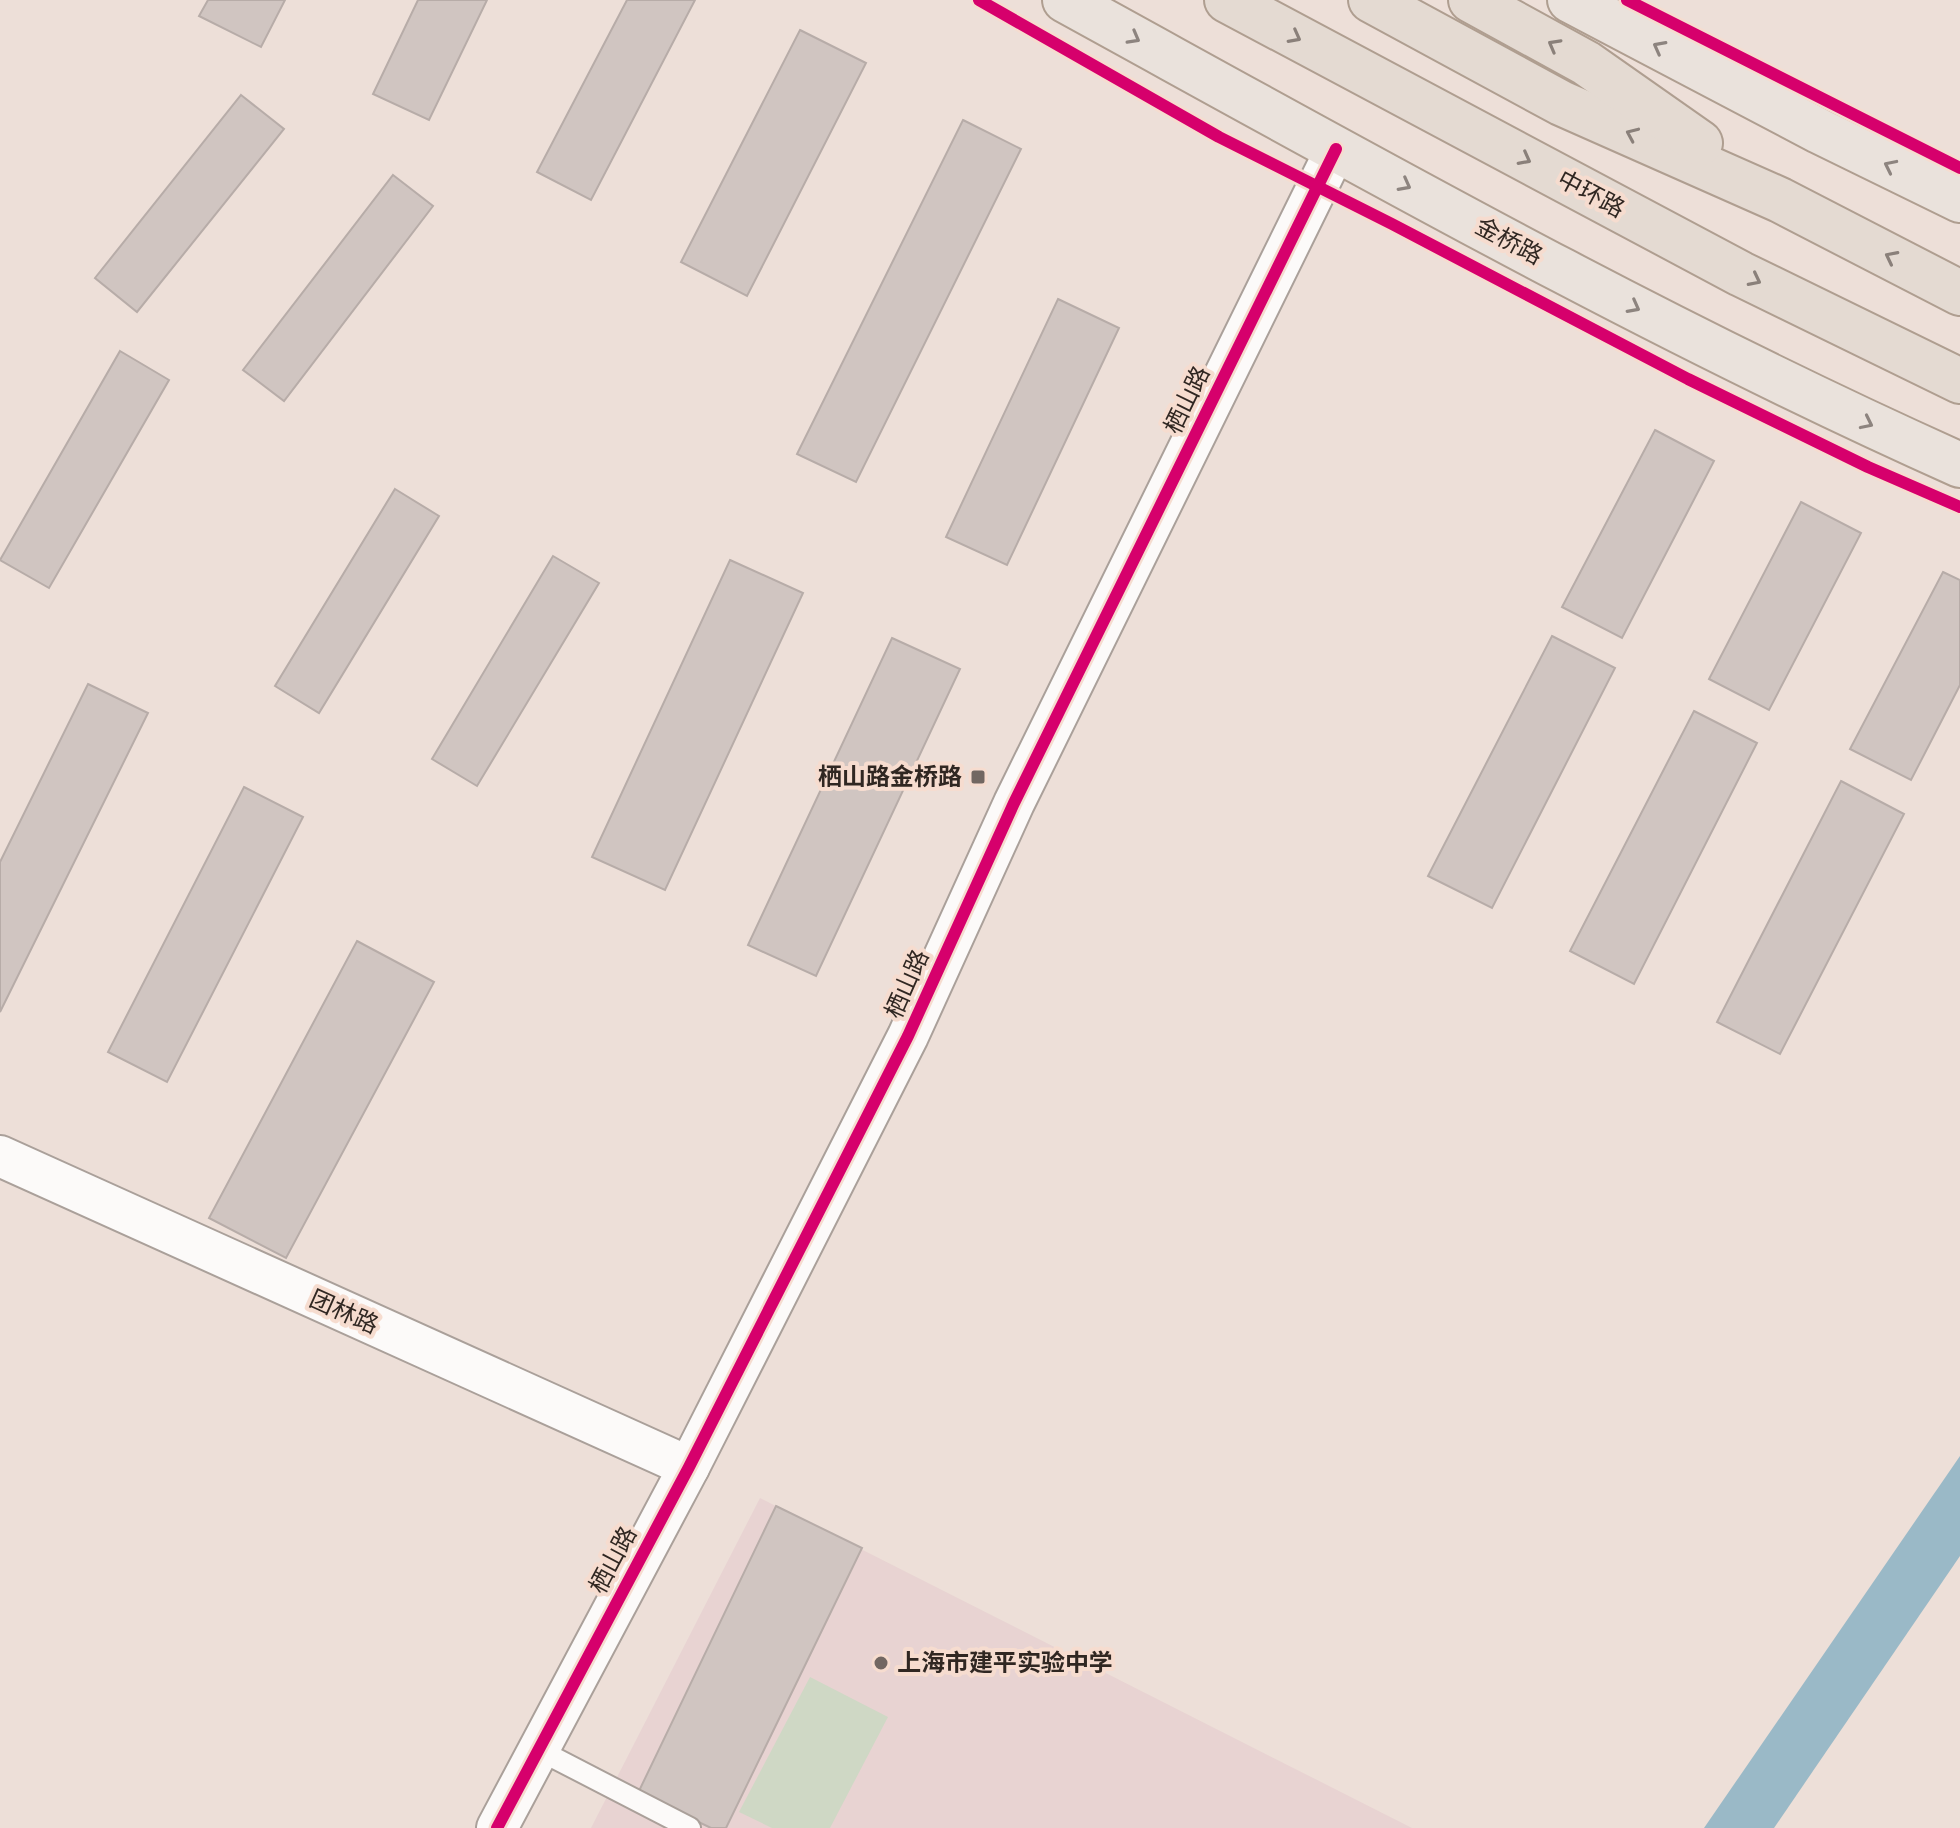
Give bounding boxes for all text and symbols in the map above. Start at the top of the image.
one-way arrow [1287,27,1301,43]
one-way arrow [1125,28,1140,43]
one-way arrow [1548,40,1562,55]
one-way arrow [1652,41,1667,56]
one-way arrow [1626,128,1640,144]
one-way arrow [1516,150,1531,165]
one-way arrow [1884,160,1898,176]
street label: 中环路 [1553,165,1629,223]
one-way arrow [1396,176,1411,191]
street label: 金桥路 [1471,212,1547,270]
one-way arrow [1884,252,1899,267]
one-way arrow [1746,270,1761,286]
one-way arrow [1626,298,1641,313]
street label: 栖山路 [1159,362,1215,438]
one-way arrow [1859,413,1873,429]
place label: 栖山路金桥路 [818,763,962,791]
marker: 栖山路金桥路 [969,768,987,786]
street label: 栖山路 [880,945,934,1023]
street label: 团林路 [305,1285,383,1339]
street label: 栖山路 [584,1522,642,1598]
place label: 上海市建平实验中学 [897,1649,1113,1677]
marker: 上海市建平实验中学 [872,1654,890,1672]

